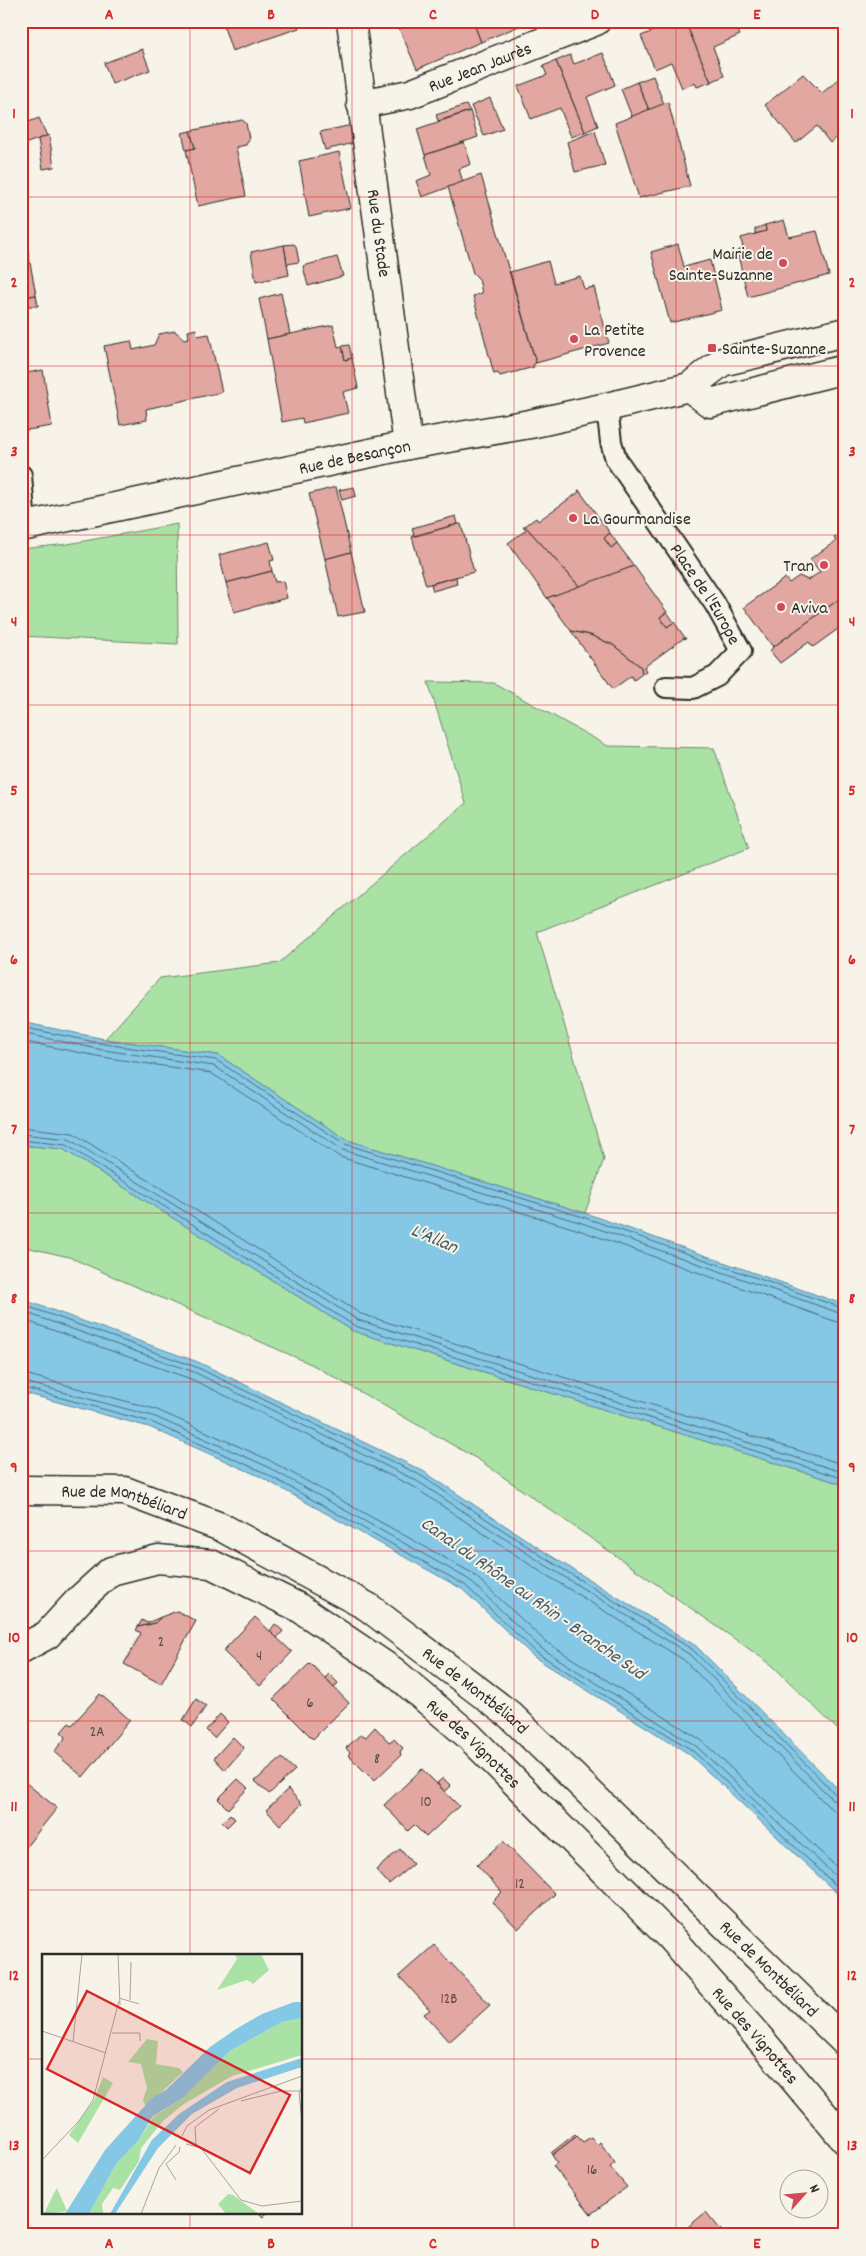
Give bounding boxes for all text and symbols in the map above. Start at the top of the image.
text: A [105,4,114,27]
text: B [267,4,275,27]
text: C [429,4,437,27]
text: D [591,4,600,27]
text: E [753,4,761,27]
street label: Rue Jean Jaurès [426,37,536,100]
text: 1 [12,103,16,126]
text: 1 [850,103,854,126]
street label: Rue du Stade [359,188,395,279]
place label: Mairie de Sainte-Suzanne [669,243,773,289]
marker: Mairie de Sainte-Suzanne [777,257,789,269]
text: 2 [11,272,18,295]
text: 2 [849,272,856,295]
place label: La Petite Provence [584,319,646,365]
marker: La Petite Provence [568,333,580,345]
place label: Sainte-Suzanne [722,338,826,363]
marker: Sainte-Suzanne [706,342,718,354]
street label: Rue de Besançon [297,435,413,483]
text: 3 [10,441,18,464]
text: 3 [848,441,856,464]
place label: La Gourmandise [583,508,691,533]
marker: La Gourmandise [567,512,579,524]
street label: Place de l'Europe [662,540,745,650]
place label: Tran [783,555,814,580]
marker: Tran [818,559,830,571]
place label: Aviva [791,597,828,622]
marker: Aviva [775,601,787,613]
text: 4 [11,611,17,634]
text: 4 [849,611,855,634]
text: 5 [10,780,18,803]
text: 5 [848,780,856,803]
text: 6 [10,949,18,972]
text: 6 [848,949,856,972]
text: 7 [11,1119,17,1142]
text: 7 [849,1119,855,1142]
water label: L'Allan [406,1218,462,1263]
text: 8 [11,1288,18,1311]
text: 8 [849,1288,856,1311]
text: 9 [10,1457,18,1480]
text: 9 [848,1457,856,1480]
street label: Rue de Montbéliard [61,1480,190,1528]
water label: Canal du Rhône au Rhin - Branche Sud [414,1512,652,1689]
text: 10 [8,1627,20,1650]
text: 10 [846,1627,858,1650]
house number: 2 [158,1632,164,1654]
street label: Rue de Montbéliard [416,1642,533,1741]
house number: 4 [256,1646,262,1668]
house number: 6 [306,1693,314,1715]
street label: Rue des Vignottes [420,1694,525,1796]
house number: 2A [90,1722,104,1744]
house number: 8 [374,1749,380,1771]
house number: 10 [420,1792,432,1814]
text: 11 [10,1796,18,1819]
text: 11 [848,1796,856,1819]
house number: 12 [515,1874,525,1896]
street label: Rue de Montbéliard [713,1916,823,2024]
inset map [42,1954,302,2214]
text: 12 [9,1965,19,1988]
text: 12 [847,1965,857,1988]
street label: Rue des Vignottes [705,1982,803,2091]
house number: 12B [441,1989,457,2011]
text: 13 [9,2135,19,2158]
text: 13 [847,2135,857,2158]
house number: 16 [587,2160,597,2182]
north arrow [778,2168,828,2218]
text: N [803,2181,824,2197]
text: A [105,2233,114,2256]
text: B [267,2233,275,2256]
text: C [429,2233,437,2256]
text: D [591,2233,600,2256]
text: E [753,2233,761,2256]

